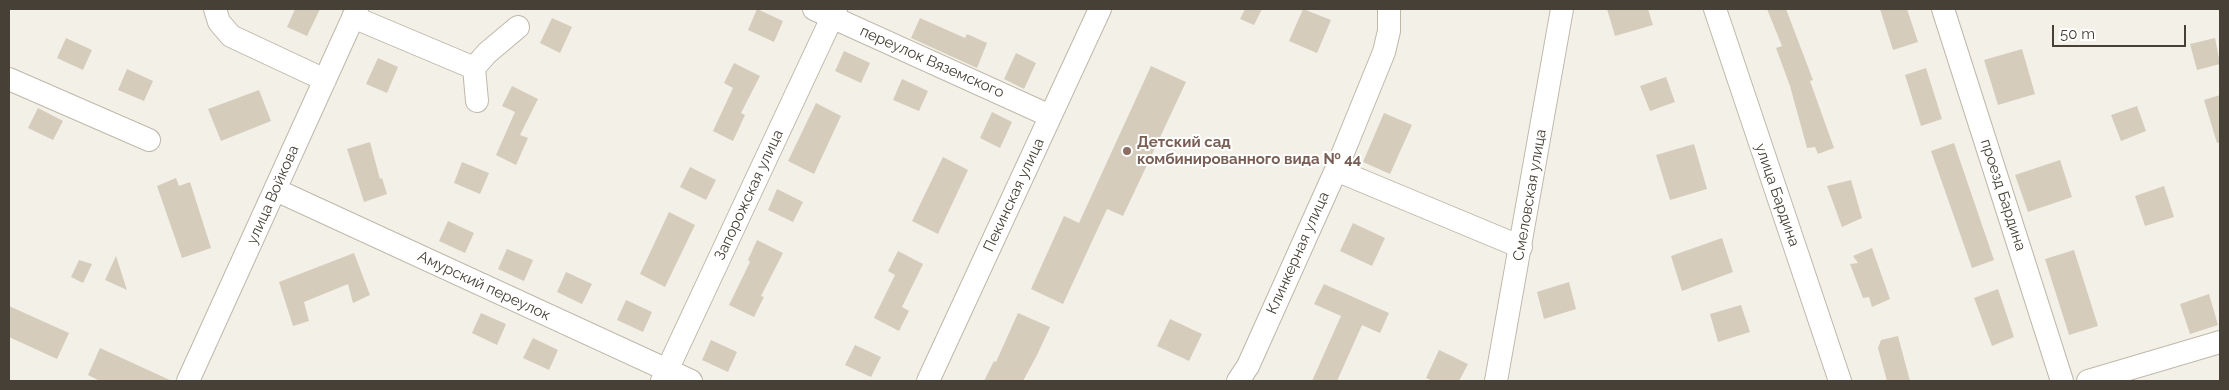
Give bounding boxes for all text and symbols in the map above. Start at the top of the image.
scale bar [2054,15,2188,47]
street label: переулок Вяземского [857,22,1007,102]
text: 50 m [2060,25,2095,43]
street label: Запорожская улица [711,127,787,263]
street label: Смеловская улица [1510,128,1550,262]
place label: Детский сад комбинированного вида № 44 [1137,133,1361,168]
street label: Пекинская улица [980,135,1048,255]
street label: проезд Бардина [1976,137,2030,253]
street label: улица Бардина [1751,141,1803,249]
street label: улица Войкова [243,143,303,247]
marker: Детский сад комбинированного вида № 44 [1121,145,1133,157]
street label: Клинкерная улица [1263,189,1333,317]
street label: Амурский переулок [415,247,553,325]

